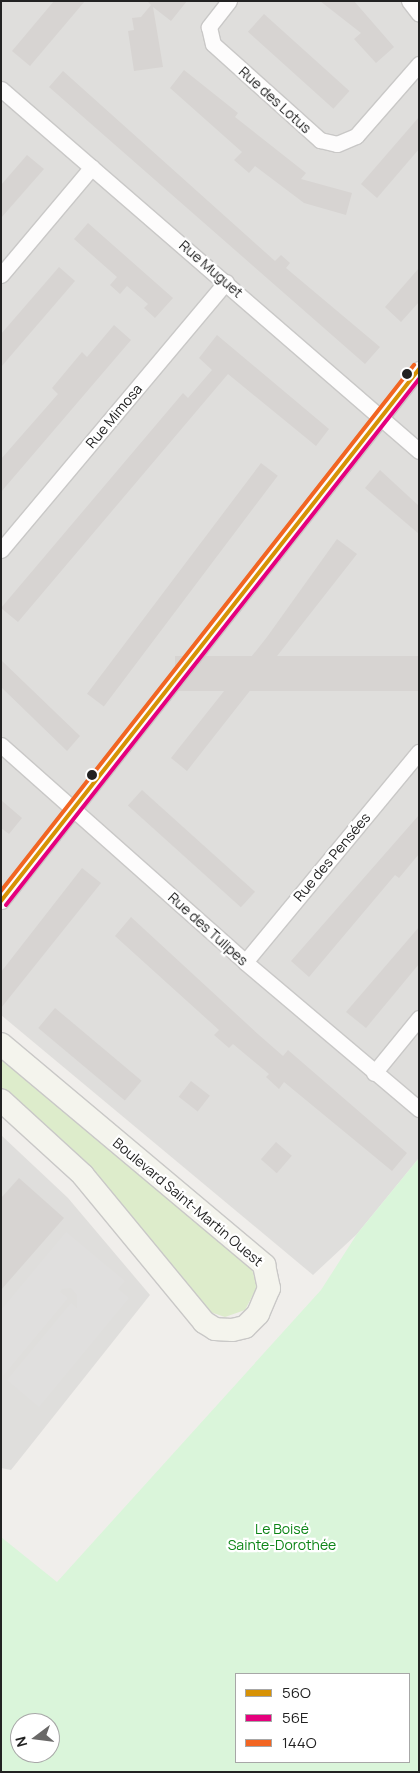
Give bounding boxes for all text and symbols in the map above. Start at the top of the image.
street label: Rue des Lotus [235,63,315,137]
street label: Rue Muguet [176,237,246,301]
unlabelled marker [402,369,412,379]
street label: Rue Mimosa [82,381,146,451]
unlabelled marker [87,770,97,780]
street label: Rue des Pensées [290,809,374,905]
street label: Rue des Tulipes [165,889,251,969]
street label: Boulevard Saint-Martin Ouest [110,1134,266,1270]
park label: Le Boisé Sainte-Dorothée [228,1521,336,1554]
legend [235,1673,410,1763]
text: 56O [282,1682,311,1703]
text: 56E [282,1707,309,1728]
north arrow [10,1713,60,1763]
text: 144O [282,1732,317,1753]
text: N [11,1734,31,1749]

